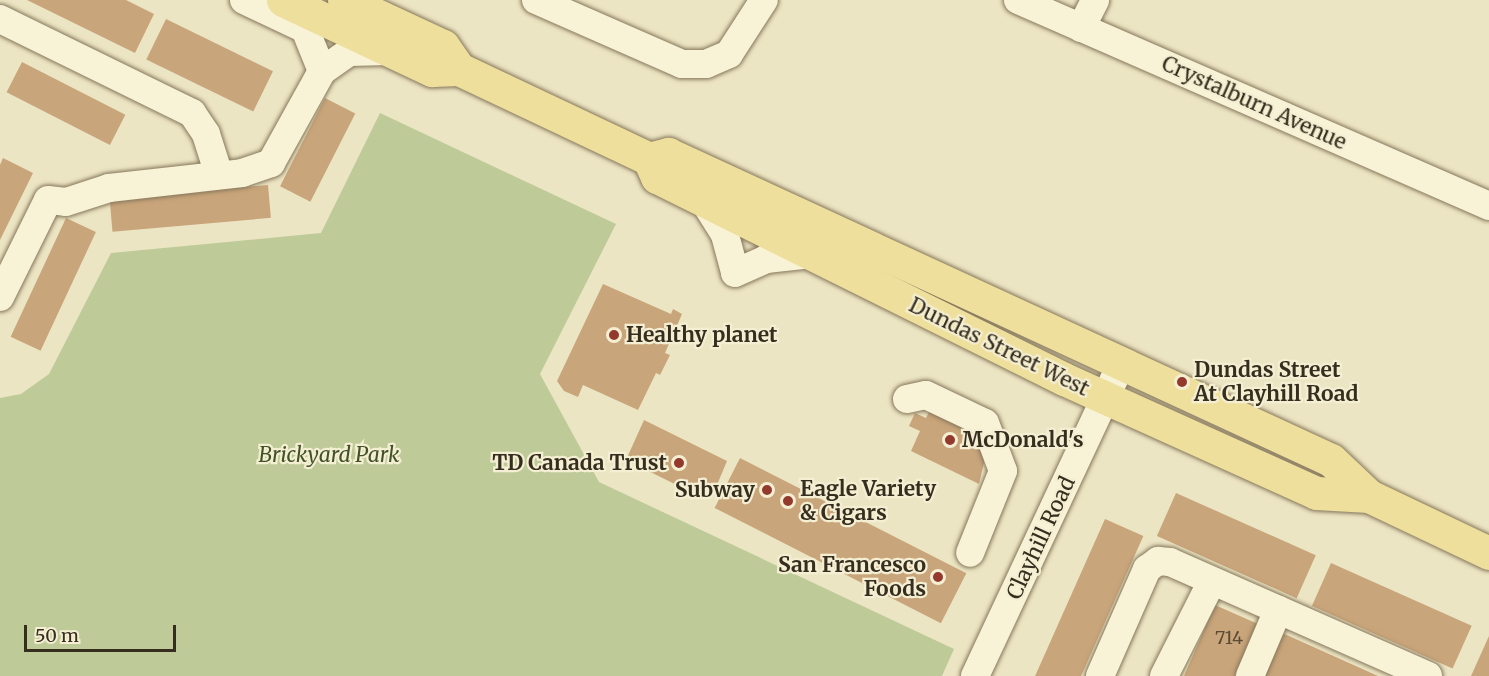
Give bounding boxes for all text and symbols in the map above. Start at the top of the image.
street label: Crystalburn Avenue [1158,51,1350,155]
street label: Dundas Street West [905,292,1093,402]
place label: Healthy planet [626,322,778,348]
marker: Healthy planet [607,328,621,342]
place label: Dundas Street At Clayhill Road [1194,357,1358,407]
marker: Dundas Street At Clayhill Road [1175,375,1189,389]
place label: McDonald's [962,427,1084,453]
marker: McDonald's [943,433,957,447]
park label: Brickyard Park [259,442,399,468]
place label: TD Canada Trust [492,450,667,476]
marker: TD Canada Trust [672,456,686,470]
street label: Clayhill Road [1002,473,1080,603]
place label: Eagle Variety & Cigars [800,476,936,526]
place label: Subway [675,477,755,503]
marker: Subway [760,483,774,497]
marker: Eagle Variety & Cigars [781,494,795,508]
place label: San Francesco Foods [778,552,926,602]
marker: San Francesco Foods [931,570,945,584]
scale bar [27,613,178,651]
text: 50 m [35,624,79,647]
house number: 714 [1215,627,1243,649]

